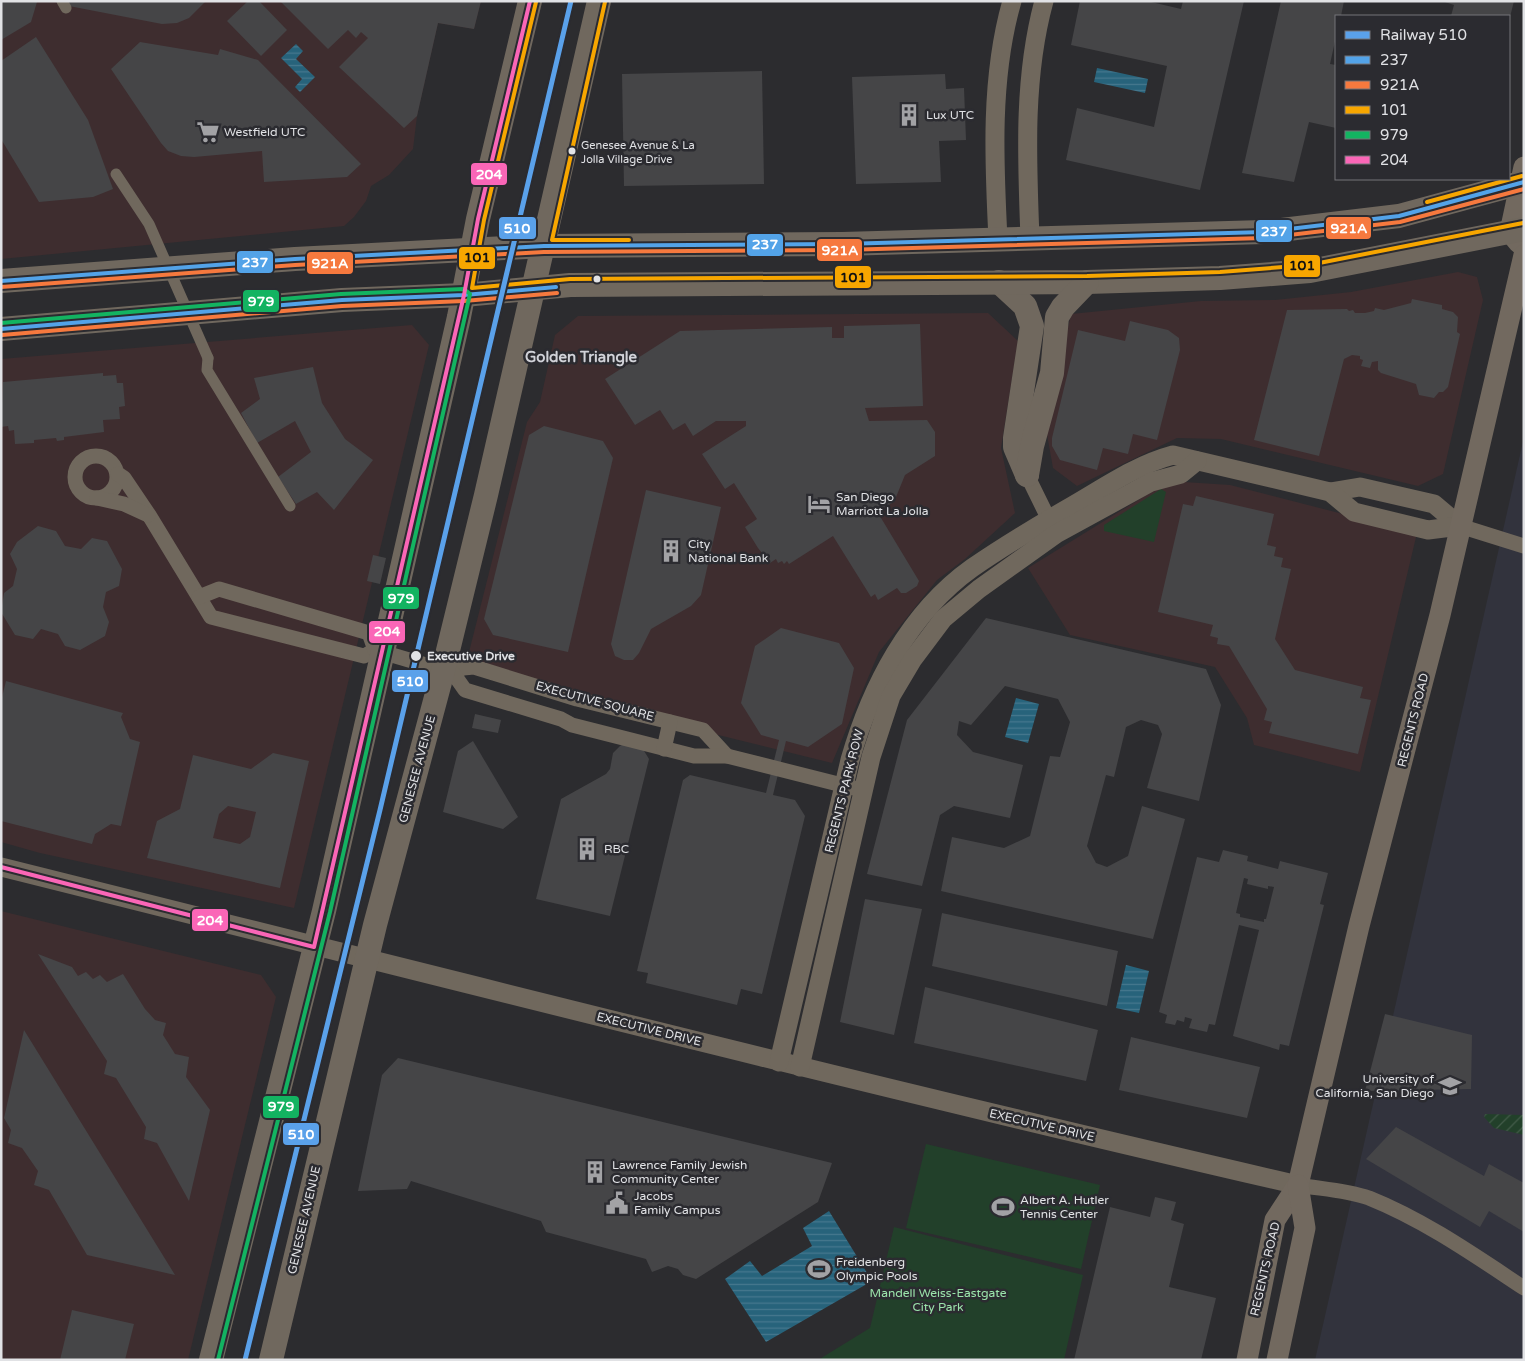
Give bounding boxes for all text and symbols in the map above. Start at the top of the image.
legend [1335,15,1510,180]
text: Railway 510 [1380,26,1467,44]
text: 237 [1380,51,1408,69]
text: 921A [1380,76,1419,94]
text: 101 [1380,101,1408,119]
building icon: Lux UTC [896,102,922,128]
place label: Lux UTC [926,108,974,122]
supermarket icon: Westfield UTC [195,119,221,145]
place label: Westfield UTC [224,125,305,139]
text: 979 [1380,126,1408,144]
place label: Genesee Avenue & La Jolla Village Drive [581,139,695,166]
marker: Genesee Avenue & La Jolla Village Drive [567,146,577,156]
text: 204 [1380,151,1408,169]
line badge: 204 [470,162,508,186]
text: 204 [476,166,502,183]
line badge: 510 [498,216,537,240]
line badge: 921A [1325,216,1372,240]
line badge: 237 [1255,219,1293,243]
text: 510 [504,220,530,237]
text: 921A [1331,220,1368,237]
text: 237 [1261,223,1287,240]
line badge: 237 [746,233,784,257]
text: 237 [752,236,778,253]
line badge: 921A [816,238,863,262]
text: 921A [822,242,859,259]
line badge: 101 [458,246,496,270]
text: 101 [464,249,490,266]
line badge: 237 [236,250,274,274]
line badge: 921A [306,251,354,275]
text: 237 [242,254,268,271]
line badge: 101 [1283,254,1321,278]
text: 921A [312,255,349,272]
text: 101 [1289,257,1315,274]
line badge: 101 [834,265,872,289]
text: 101 [840,269,866,286]
unlabelled marker [592,274,602,284]
line badge: 979 [242,289,280,313]
text: 979 [248,293,274,310]
district label: Golden Triangle [525,348,638,367]
place label: San Diego Marriott La Jolla [836,490,928,518]
hotel icon: San Diego Marriott La Jolla [806,491,832,517]
place label: City National Bank [688,537,769,565]
building icon: City National Bank [658,538,684,564]
line badge: 979 [382,586,420,610]
text: 979 [388,590,414,607]
line badge: 204 [368,620,406,644]
text: 204 [374,623,400,640]
marker: Executive Drive [409,649,423,663]
place label: Executive Drive [427,649,515,663]
line badge: 510 [391,669,429,693]
street label: REGENTS ROAD [1395,672,1431,768]
text: 510 [397,673,423,690]
street label: EXECUTIVE SQUARE [534,678,656,724]
street label: GENESEE AVENUE [396,713,438,824]
street label: REGENTS PARK ROW [822,728,866,854]
building icon: RBC [574,836,600,862]
place label: RBC [604,842,629,856]
line badge: 204 [191,908,229,932]
text: 204 [197,912,223,929]
street label: EXECUTIVE DRIVE [595,1009,703,1049]
place label: University of California, San Diego [1315,1072,1434,1100]
school or university icon: University of California, San Diego [1437,1073,1463,1099]
line badge: 979 [262,1095,300,1119]
text: 979 [268,1098,294,1115]
street label: EXECUTIVE DRIVE [988,1106,1096,1144]
line badge: 510 [282,1122,320,1146]
text: 510 [288,1126,314,1143]
place label: Lawrence Family Jewish Community Center [612,1158,747,1186]
building icon: Lawrence Family Jewish Community Center [582,1159,608,1185]
street label: GENESEE AVENUE [285,1164,323,1275]
place label: Jacobs Family Campus [634,1189,721,1217]
public building icon: Jacobs Family Campus [604,1190,630,1216]
place label: Albert A. Hutler Tennis Center [1020,1193,1109,1221]
sports icon: Albert A. Hutler Tennis Center [990,1194,1016,1220]
street label: REGENTS ROAD [1247,1220,1283,1318]
place label: Freidenberg Olympic Pools [836,1255,918,1283]
sports icon: Freidenberg Olympic Pools [806,1256,832,1282]
park label: Mandell Weiss-Eastgate City Park [870,1286,1007,1314]

